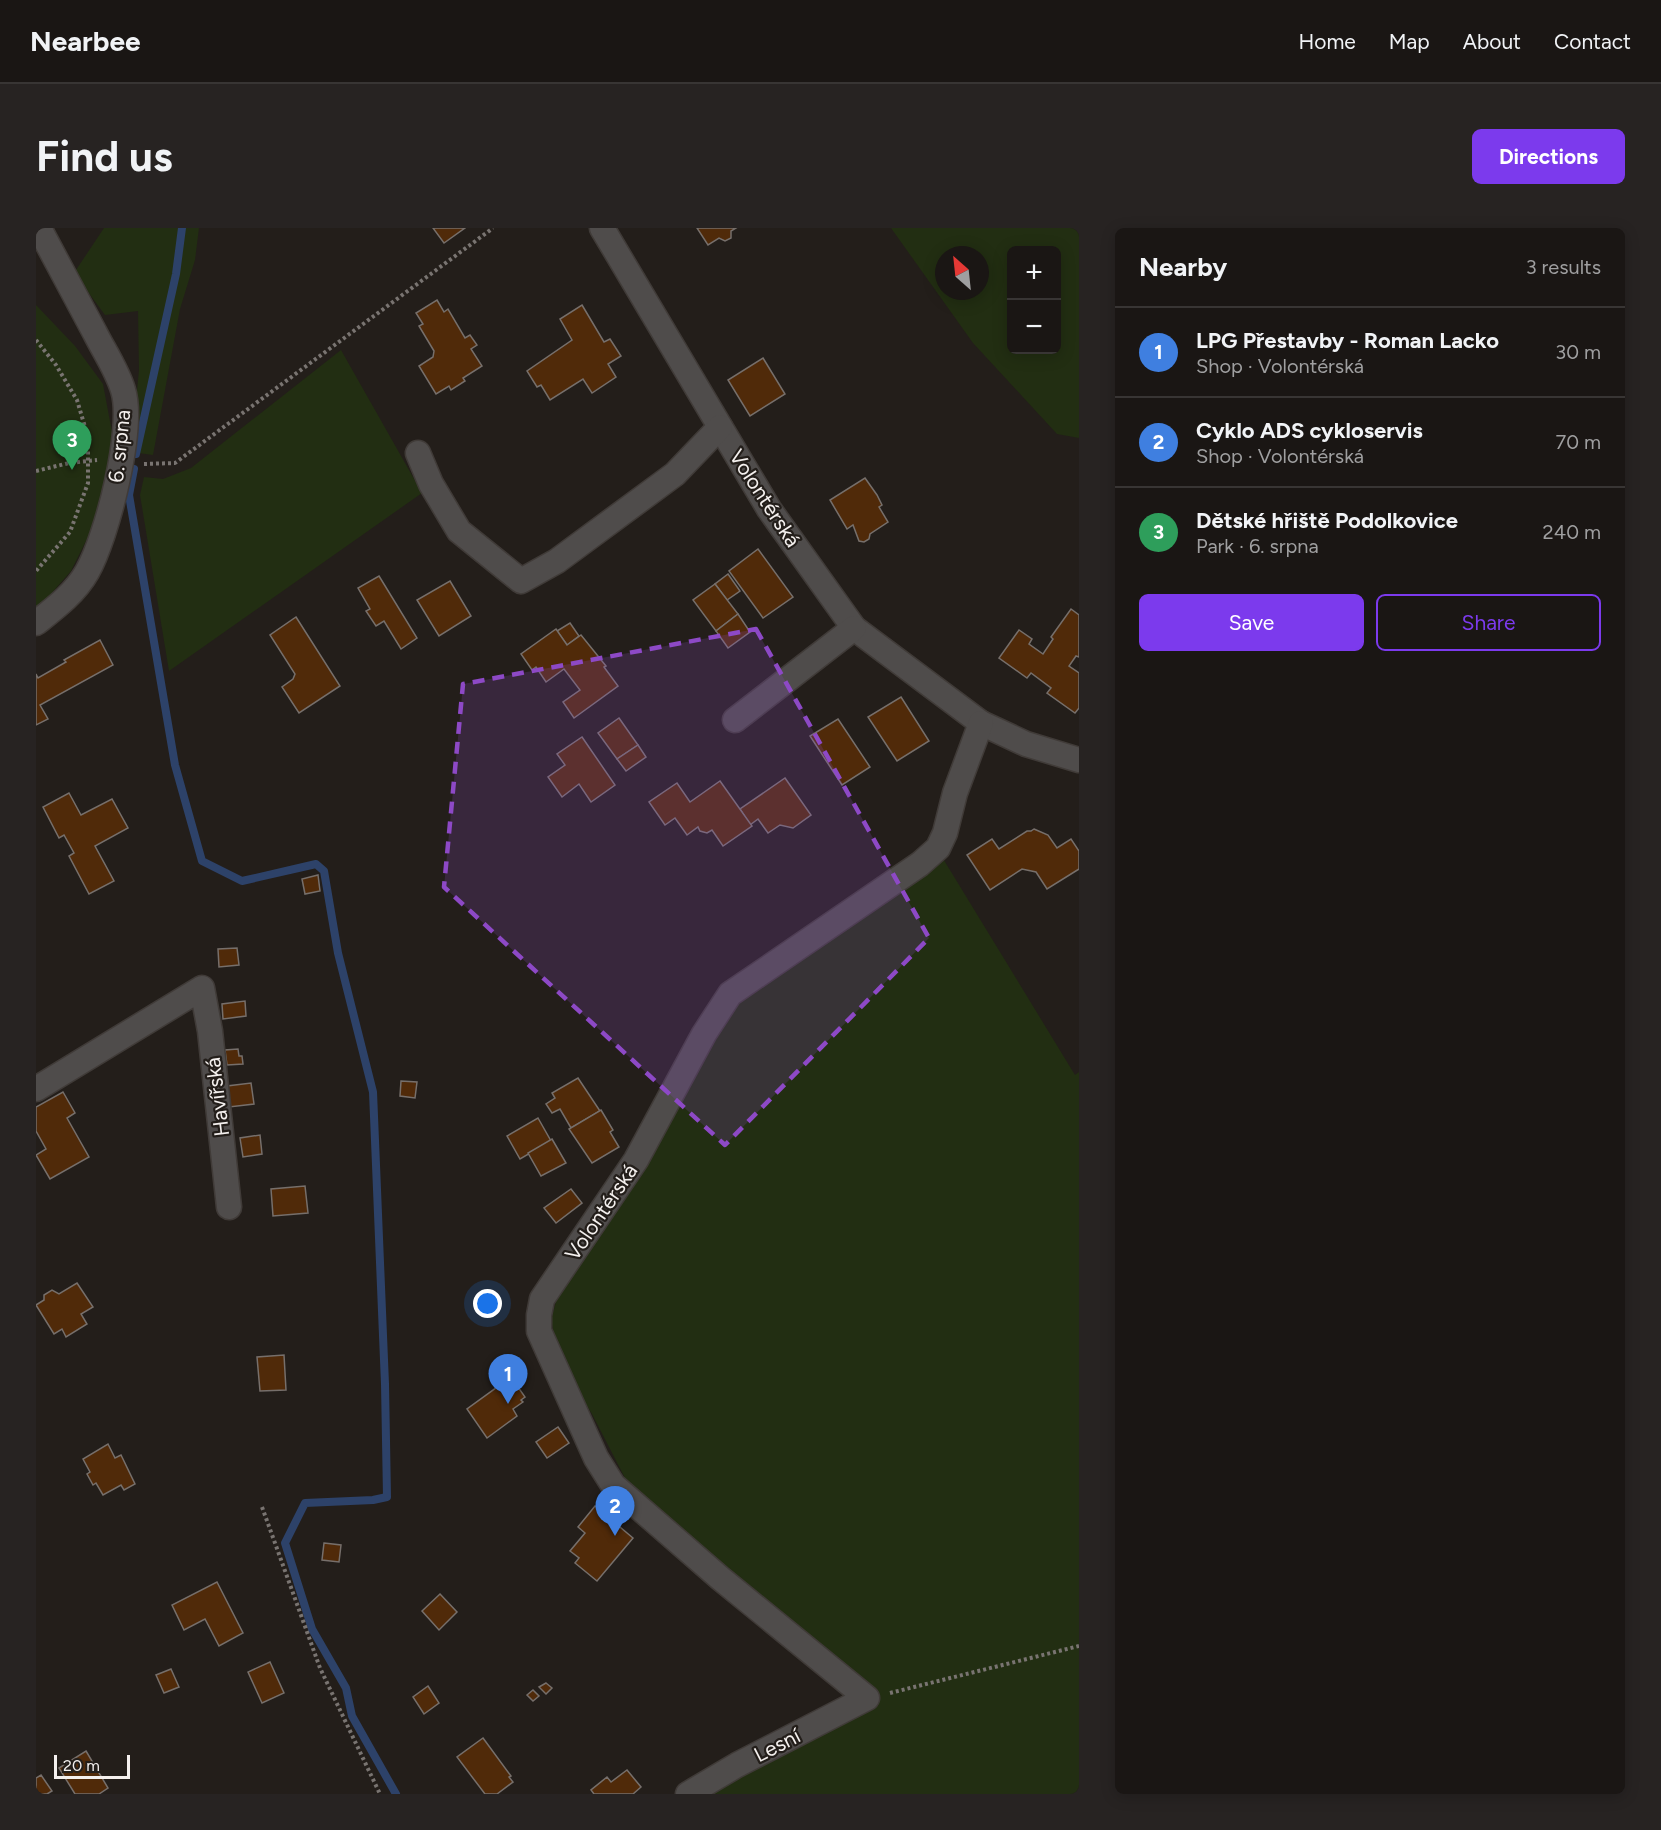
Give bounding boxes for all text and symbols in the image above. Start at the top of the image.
text: Nearbee [30,24,140,58]
text: Home [1299,29,1356,54]
text: Map [1389,29,1430,54]
text: About [1463,29,1521,54]
text: Contact [1554,29,1631,54]
button: Directions [1472,129,1625,184]
text: Find us [36,131,173,182]
north arrow [935,246,989,300]
map controls [1007,246,1061,354]
button: + [1007,246,1061,300]
text: Nearby [1139,251,1227,283]
text: 3 results [1526,255,1601,279]
button: − [1007,300,1061,354]
text: LPG Přestavby - Roman Lacko [1196,327,1499,354]
text: 1 [1154,340,1163,364]
text: 30 m [1555,340,1601,364]
text: Shop · Volontérská [1196,354,1364,378]
street label: 6. srpna [103,408,135,484]
text: Cyklo ADS cykloservis [1196,417,1423,444]
pin: 3 [52,420,92,470]
text: 2 [1153,430,1164,454]
text: 70 m [1555,430,1601,454]
text: Shop · Volontérská [1196,444,1364,468]
street label: Volontérská [724,445,806,551]
text: Dětské hřiště Podolkovice [1196,507,1458,534]
text: 3 [1153,520,1164,544]
text: 240 m [1543,520,1601,544]
text: Park · 6. srpna [1196,534,1319,558]
button: Save [1139,594,1364,651]
button: Share [1376,594,1601,651]
street label: Havířská [200,1056,234,1138]
street label: Volontérská [560,1159,642,1265]
your location [473,1289,502,1318]
pin: 1 [488,1354,528,1404]
pin: 2 [596,1486,634,1536]
street label: Lesní [750,1722,805,1767]
scale bar [54,1752,130,1780]
text: 20 m [63,1756,100,1775]

